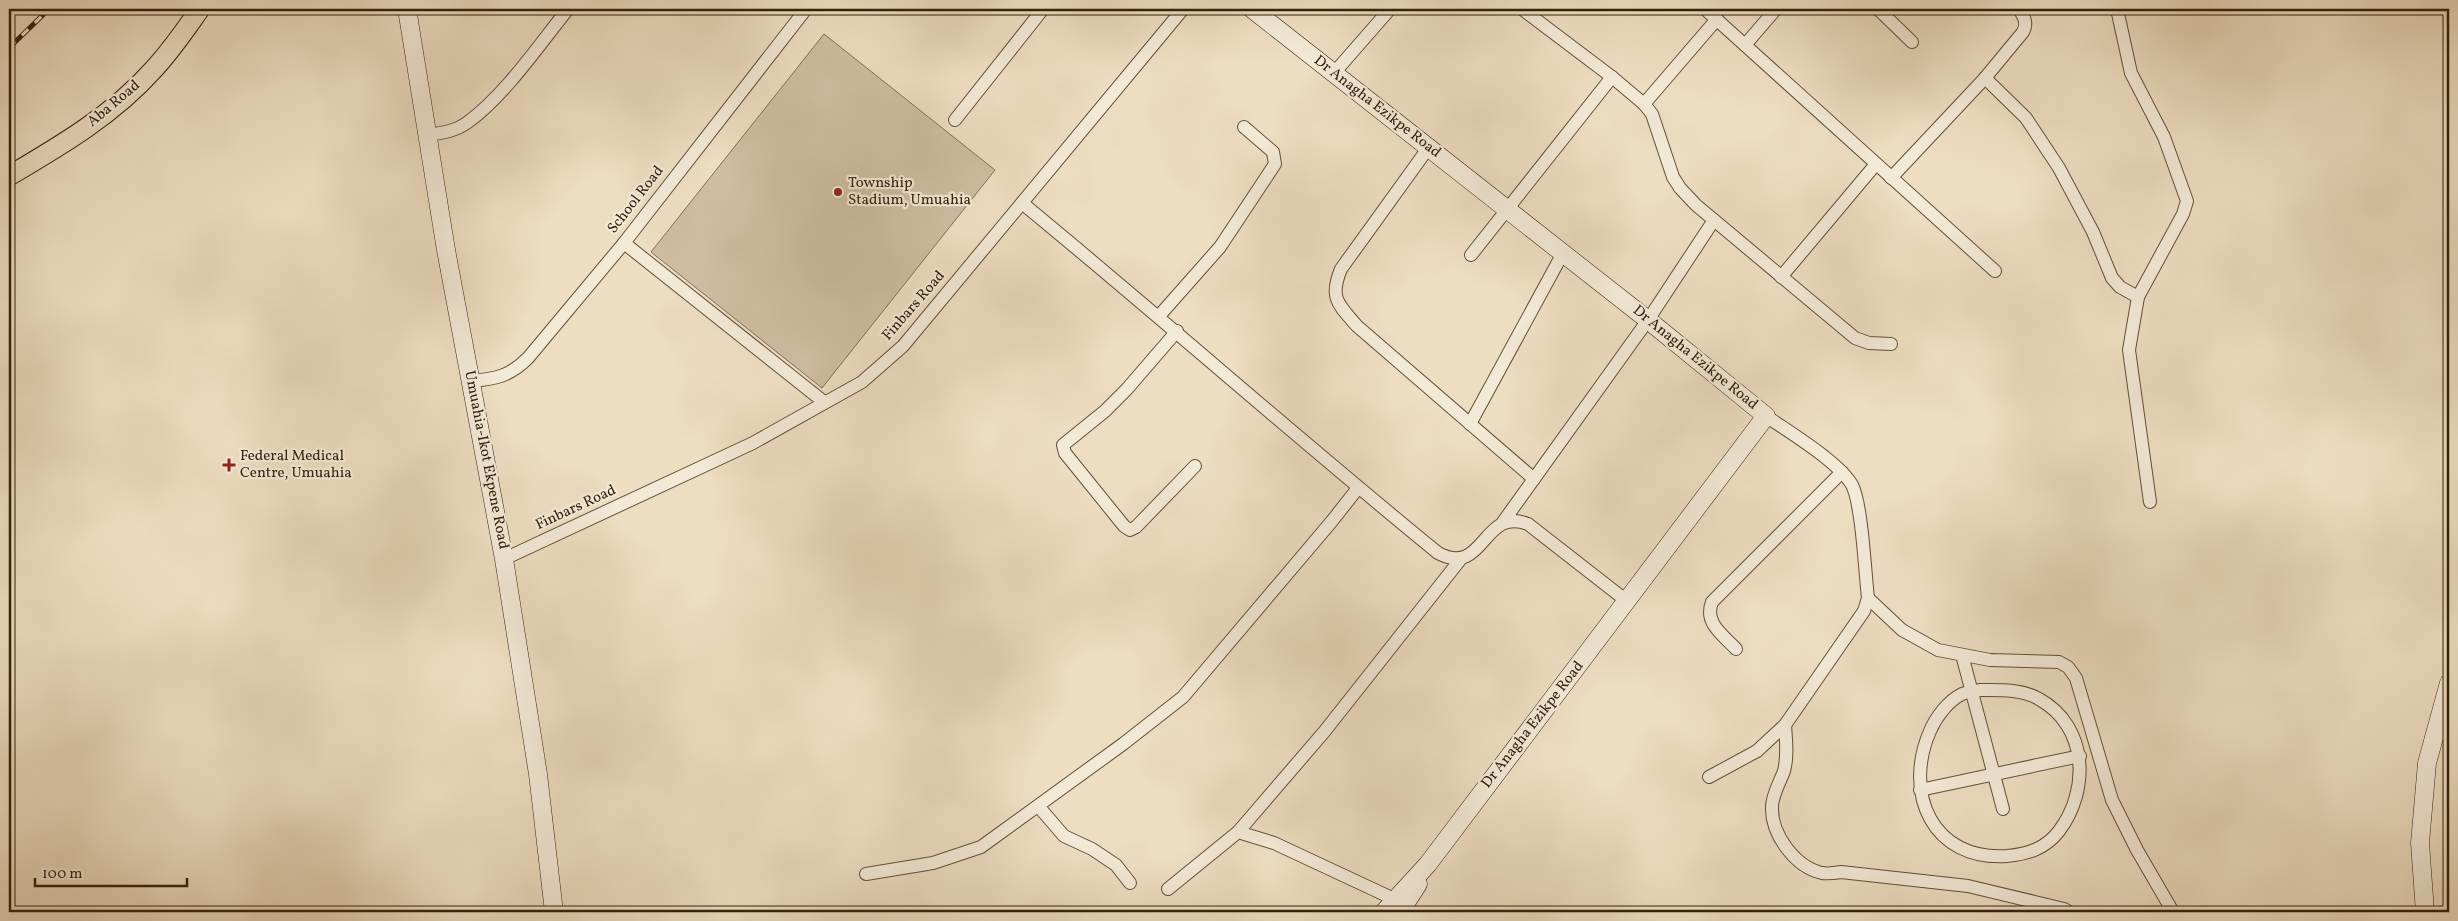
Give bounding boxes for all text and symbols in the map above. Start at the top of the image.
street label: Dr Anagha Ezikpe Road [1309,51,1445,163]
street label: Aba Road [83,76,145,132]
street label: School Road [603,162,669,238]
place label: Township Stadium, Umuahia [848,173,971,211]
marker: Township Stadium, Umuahia [832,186,844,198]
street label: Finbars Road [878,266,950,346]
street label: Dr Anagha Ezikpe Road [1628,301,1762,415]
street label: Umuahia-Ikot Ekpene Road [458,369,514,551]
place label: Federal Medical Centre, Umuahia [240,446,352,484]
marker: Federal Medical Centre, Umuahia [222,458,236,472]
street label: Finbars Road [532,480,620,536]
street label: Dr Anagha Ezikpe Road [1477,657,1589,793]
scale bar [35,856,188,888]
text: 100 m [42,864,82,885]

